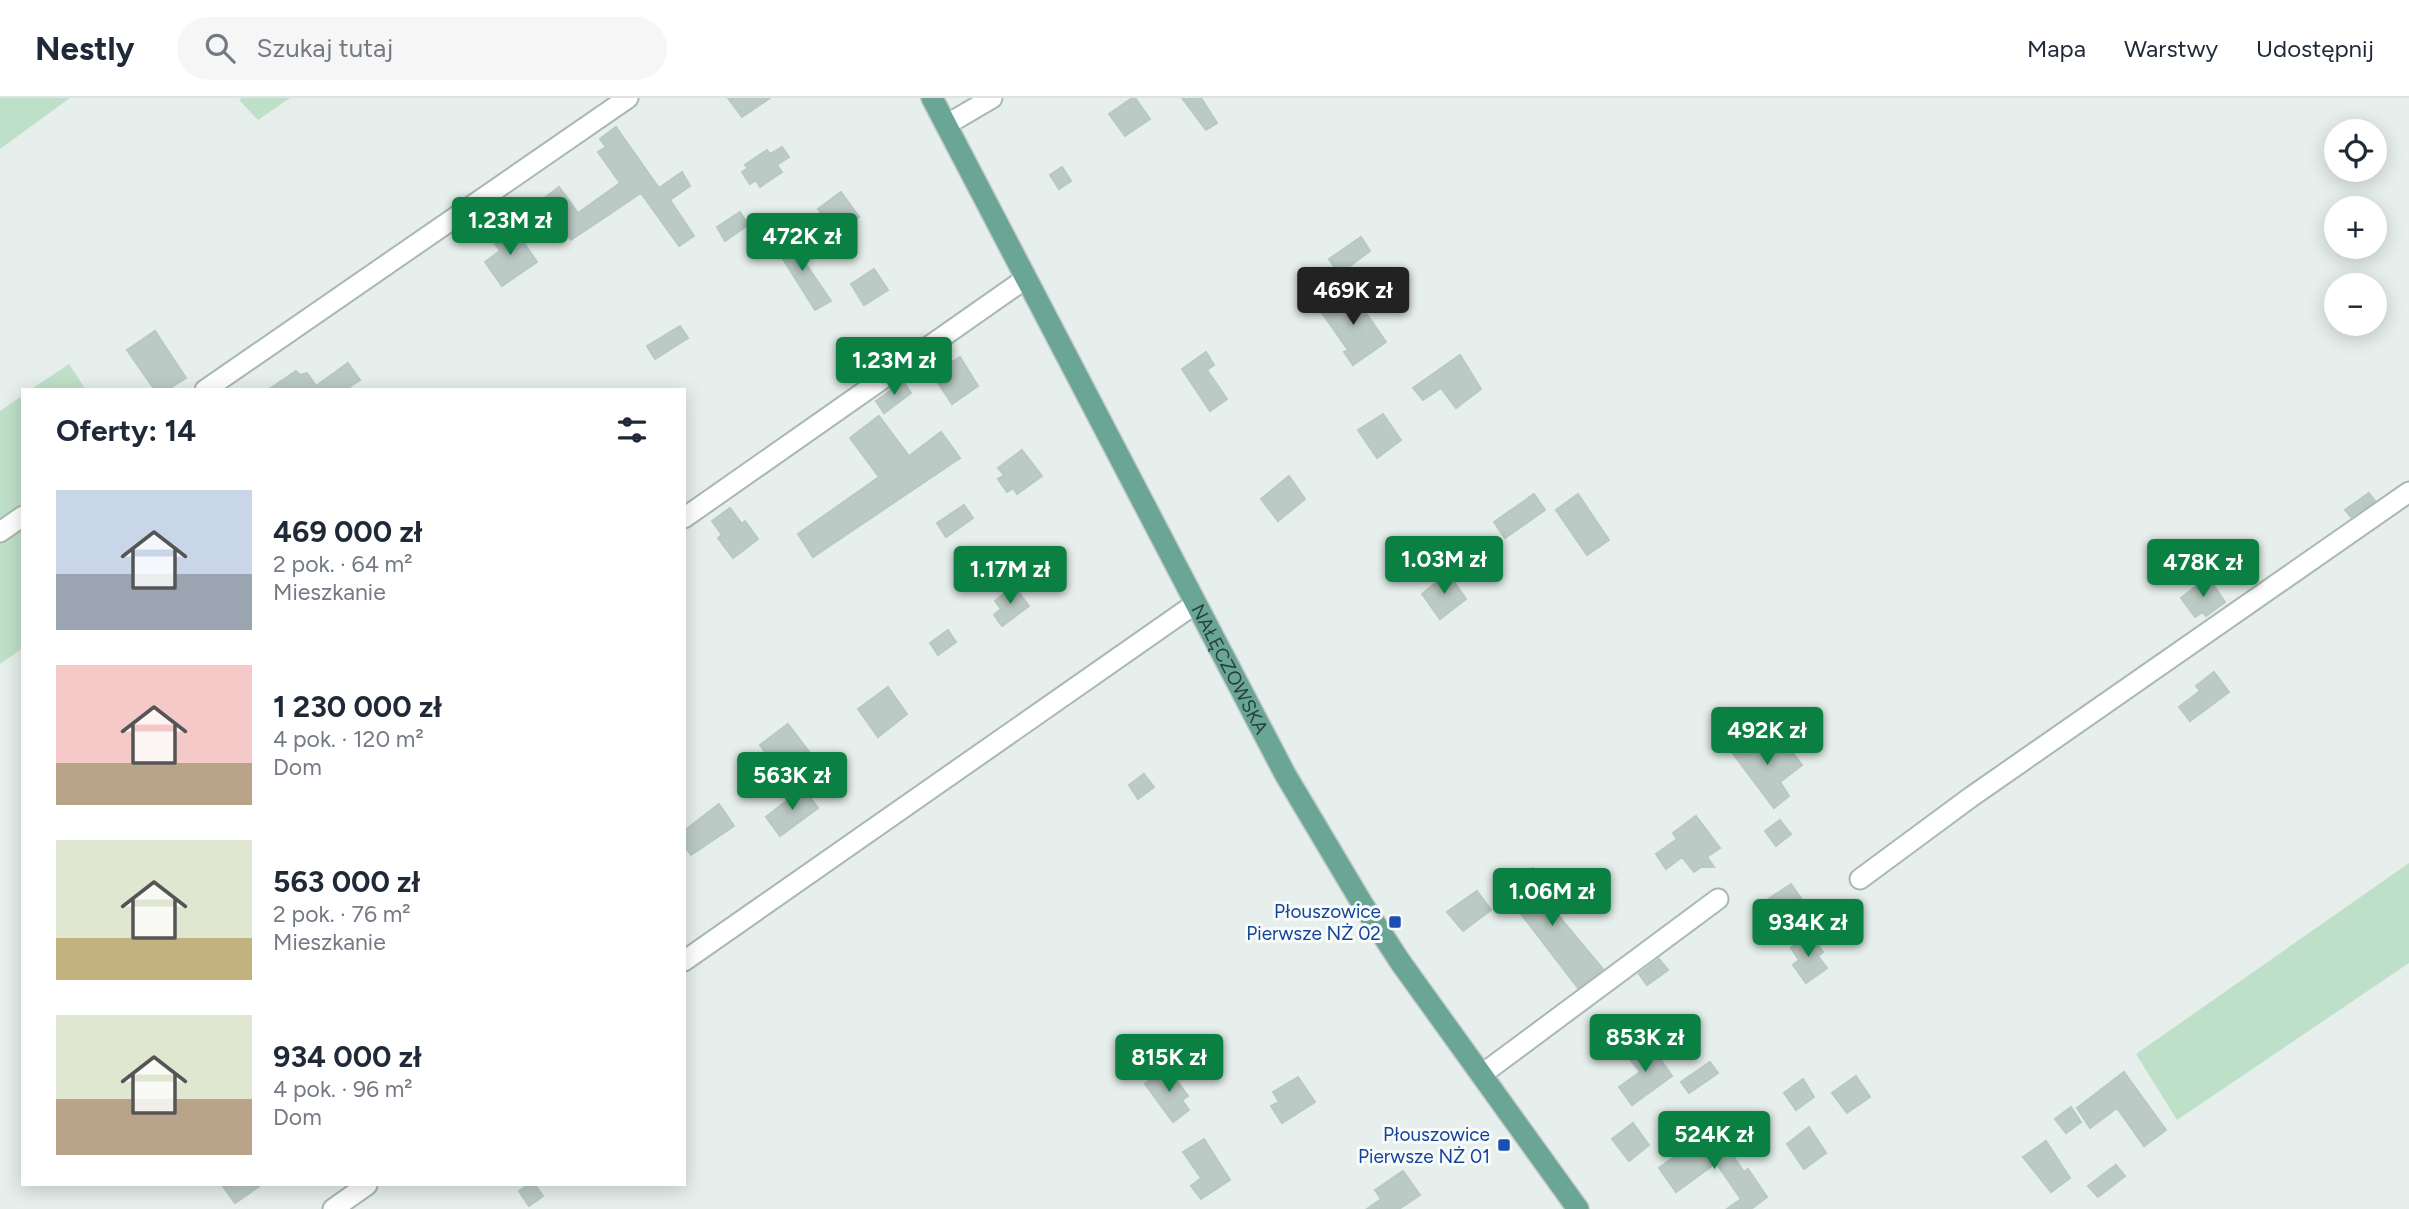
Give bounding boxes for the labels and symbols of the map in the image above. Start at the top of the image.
pin: 1.23M zł [438,198,582,257]
pin: 472K zł [737,214,867,273]
pin: 469K zł [1288,268,1418,327]
pin: 1.23M zł [822,338,966,397]
pin: 1.03M zł [1372,536,1516,596]
pin: 478K zł [2138,540,2268,599]
pin: 1.17M zł [938,546,1082,606]
street label: NAŁĘCZOWSKA [1186,600,1273,738]
pin: 492K zł [1702,708,1832,767]
pin: 563K zł [727,752,857,812]
pin: 1.06M zł [1480,868,1624,928]
place label: Płouszowice Pierwsze NŻ 02 [1246,900,1381,945]
pin: 934K zł [1743,900,1873,959]
marker: Płouszowice Pierwsze NŻ 02 [1387,914,1403,930]
pin: 853K zł [1580,1014,1710,1074]
pin: 815K zł [1104,1034,1234,1094]
pin: 524K zł [1649,1112,1779,1171]
place label: Płouszowice Pierwsze NŻ 01 [1358,1123,1490,1168]
marker: Płouszowice Pierwsze NŻ 01 [1496,1137,1512,1153]

